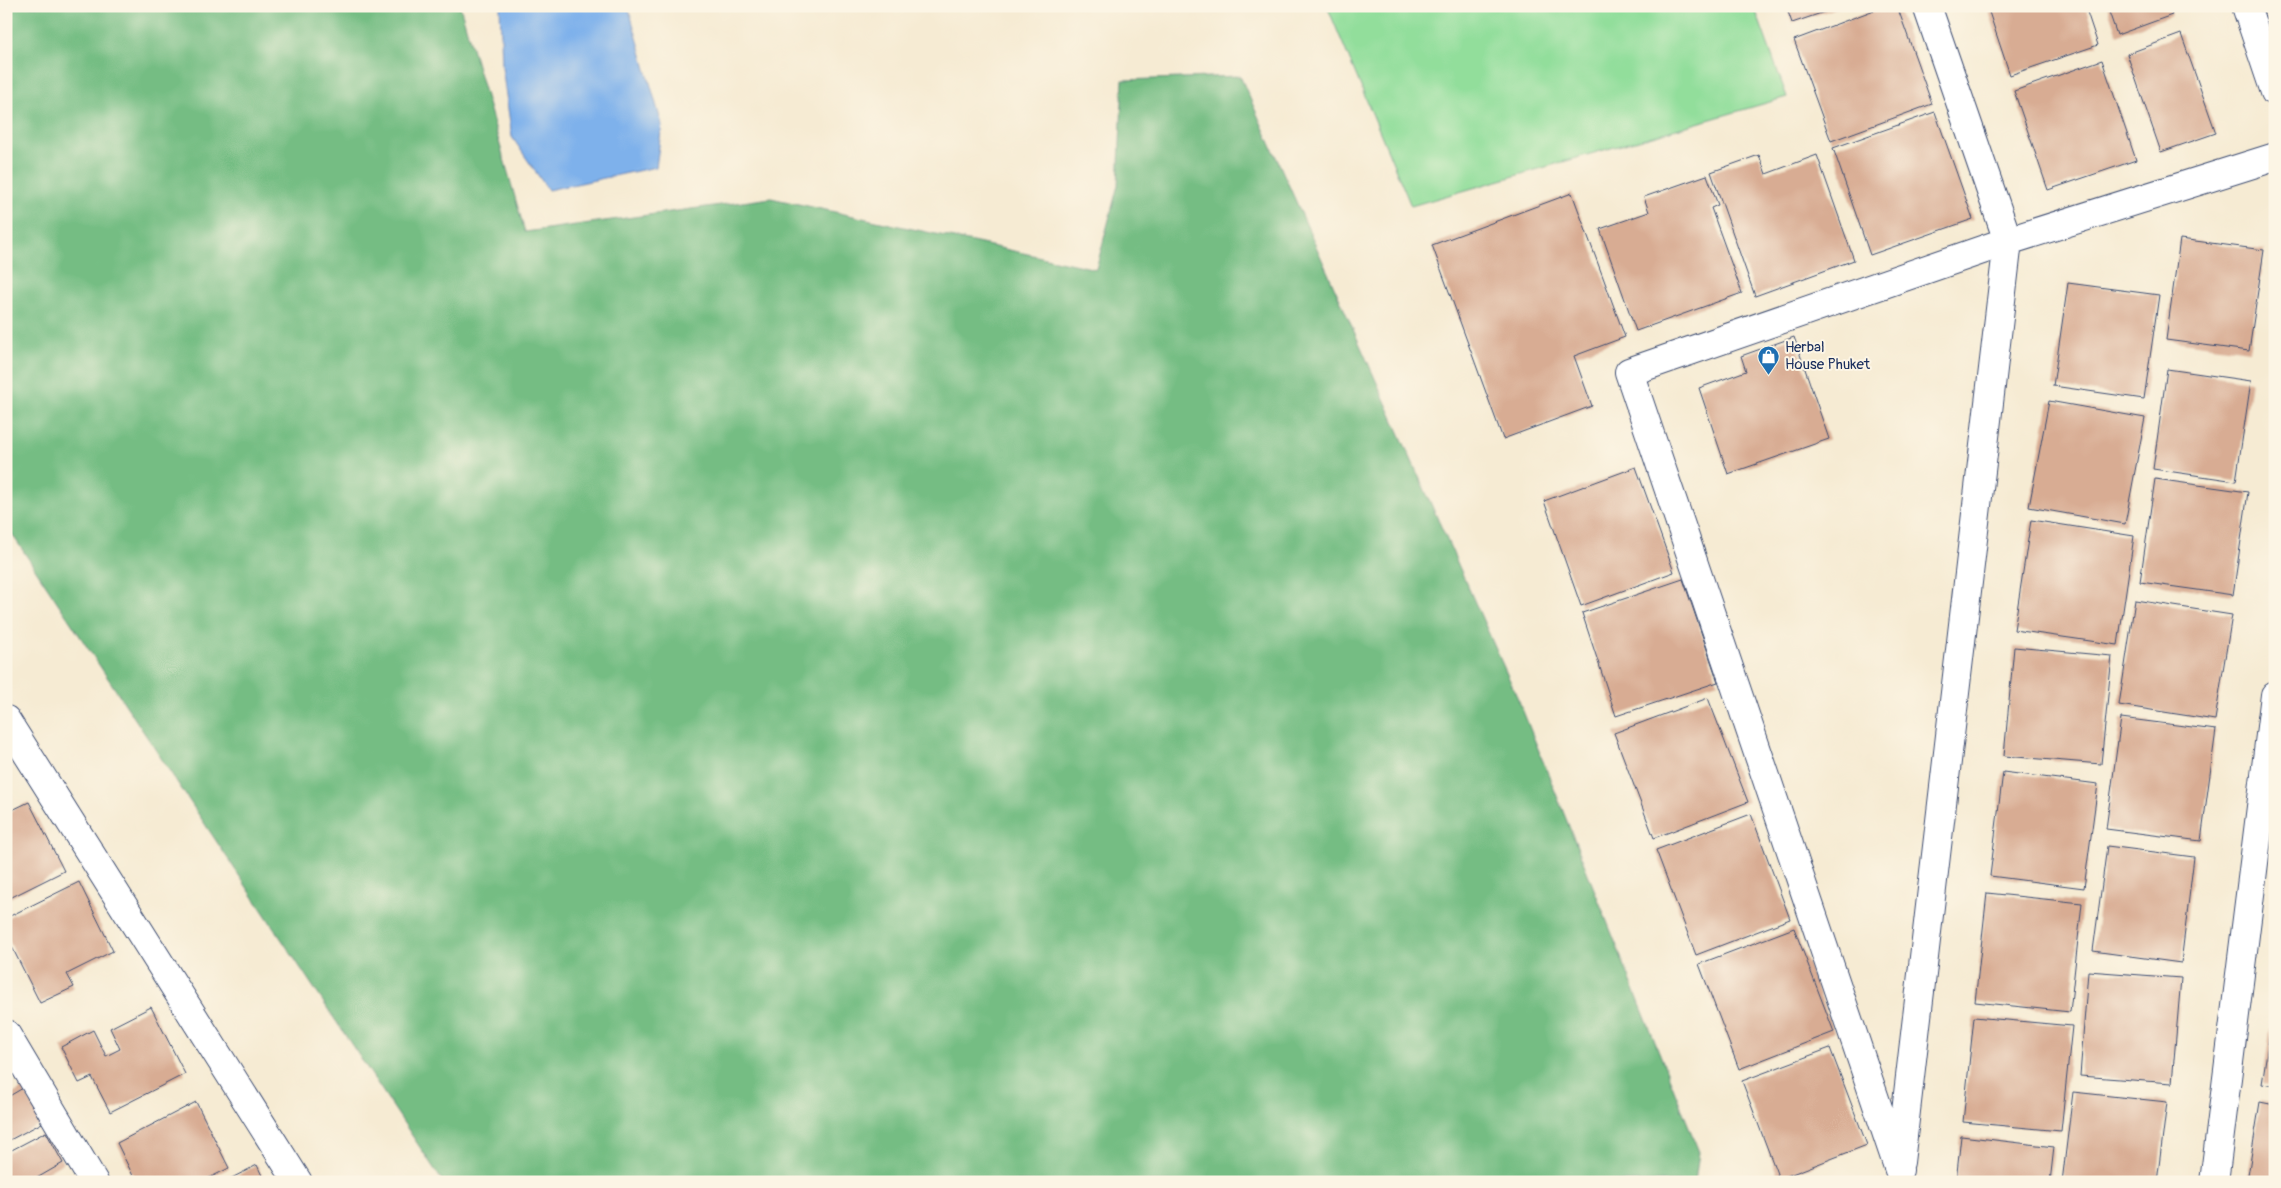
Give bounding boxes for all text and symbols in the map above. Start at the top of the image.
place label: Herbal House Phuket [1785,338,1871,374]
shop icon: Herbal House Phuket [1757,344,1781,375]

